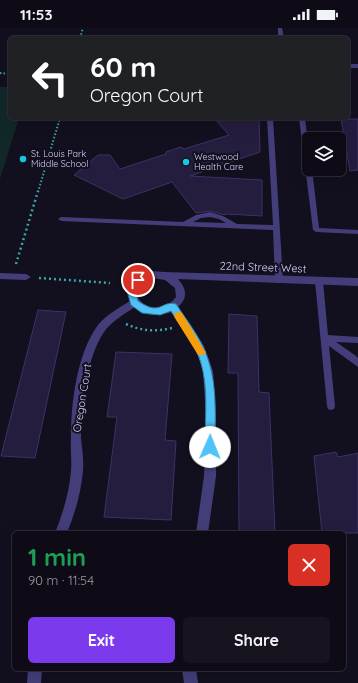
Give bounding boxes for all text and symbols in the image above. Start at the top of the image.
text: 11:53 [20,5,52,24]
text: 60 m [90,49,156,84]
icon: left [24,52,76,104]
text: Oregon Court [90,84,203,107]
map controls [302,132,346,176]
button: layers [302,132,346,176]
place label: St. Louis Park Middle School [31,148,89,169]
place label: Westwood Health Care [194,151,243,172]
marker: St. Louis Park Middle School [18,154,28,164]
marker: Westwood Health Care [181,157,191,167]
street label: 22nd Street West [219,258,307,276]
pin [121,263,155,297]
icon: arrive [127,269,149,291]
street label: Oregon Court [70,362,94,433]
position arrow [189,426,231,468]
text: 1 min [28,542,86,572]
button: close [288,544,330,586]
text: 90 m · 11:54 [28,572,94,588]
button: Exit [28,617,175,663]
button: Share [183,617,330,663]

